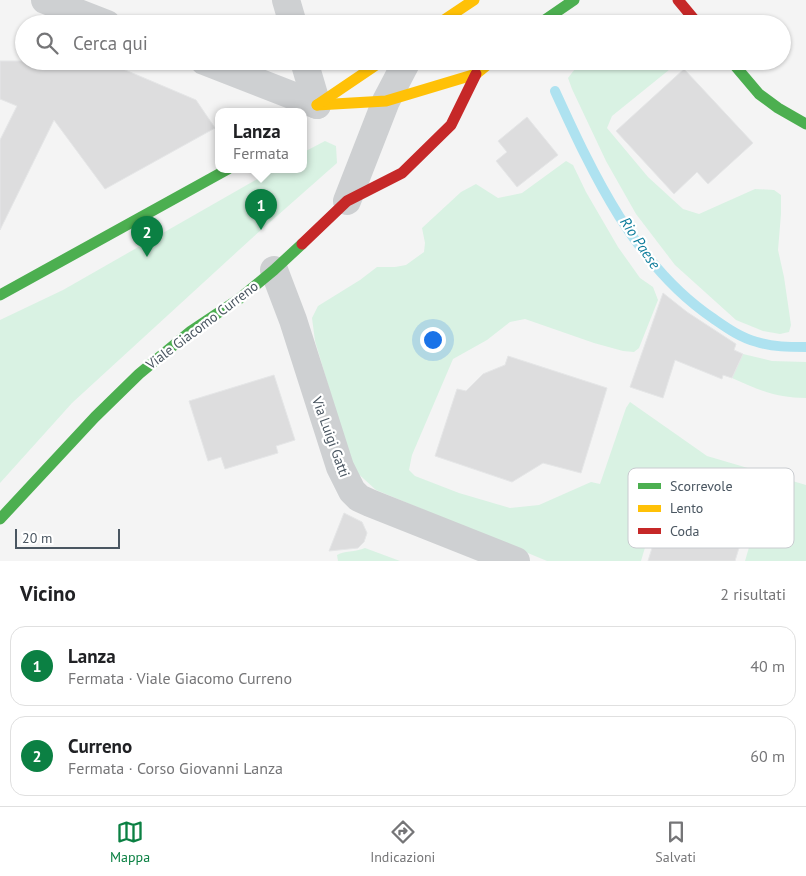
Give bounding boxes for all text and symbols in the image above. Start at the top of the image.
search box [15,15,791,70]
icon: search [33,29,61,57]
text: Cerca qui [73,31,148,55]
popup [215,108,307,173]
text: Lanza [233,119,281,143]
text: Fermata [233,143,289,163]
pin: 1 [245,189,277,230]
water label: Rio Paese [616,213,665,272]
pin: 2 [131,216,163,257]
street label: Viale Giacomo Curreno [141,277,262,374]
your location [420,327,446,353]
street label: Via Luigi Gatti [308,393,354,480]
legend [628,468,794,548]
text: Scorrevole [670,477,733,495]
text: Lento [670,499,703,517]
text: Coda [670,522,700,540]
scale bar [15,526,120,549]
text: 20 m [22,529,52,547]
text: Vicino [20,580,76,607]
text: 2 risultati [720,584,786,604]
text: Lanza [68,644,116,668]
text: 1 [32,656,42,676]
text: 40 m [750,656,785,676]
text: Fermata · Viale Giacomo Curreno [68,668,292,688]
text: Curreno [68,734,132,758]
text: 2 [32,746,42,766]
text: 60 m [750,746,785,766]
text: Fermata · Corso Giovanni Lanza [68,758,283,778]
tab: Mappa [110,818,150,866]
tab: Indicazioni [370,818,435,866]
tab: Salvati [655,818,696,866]

